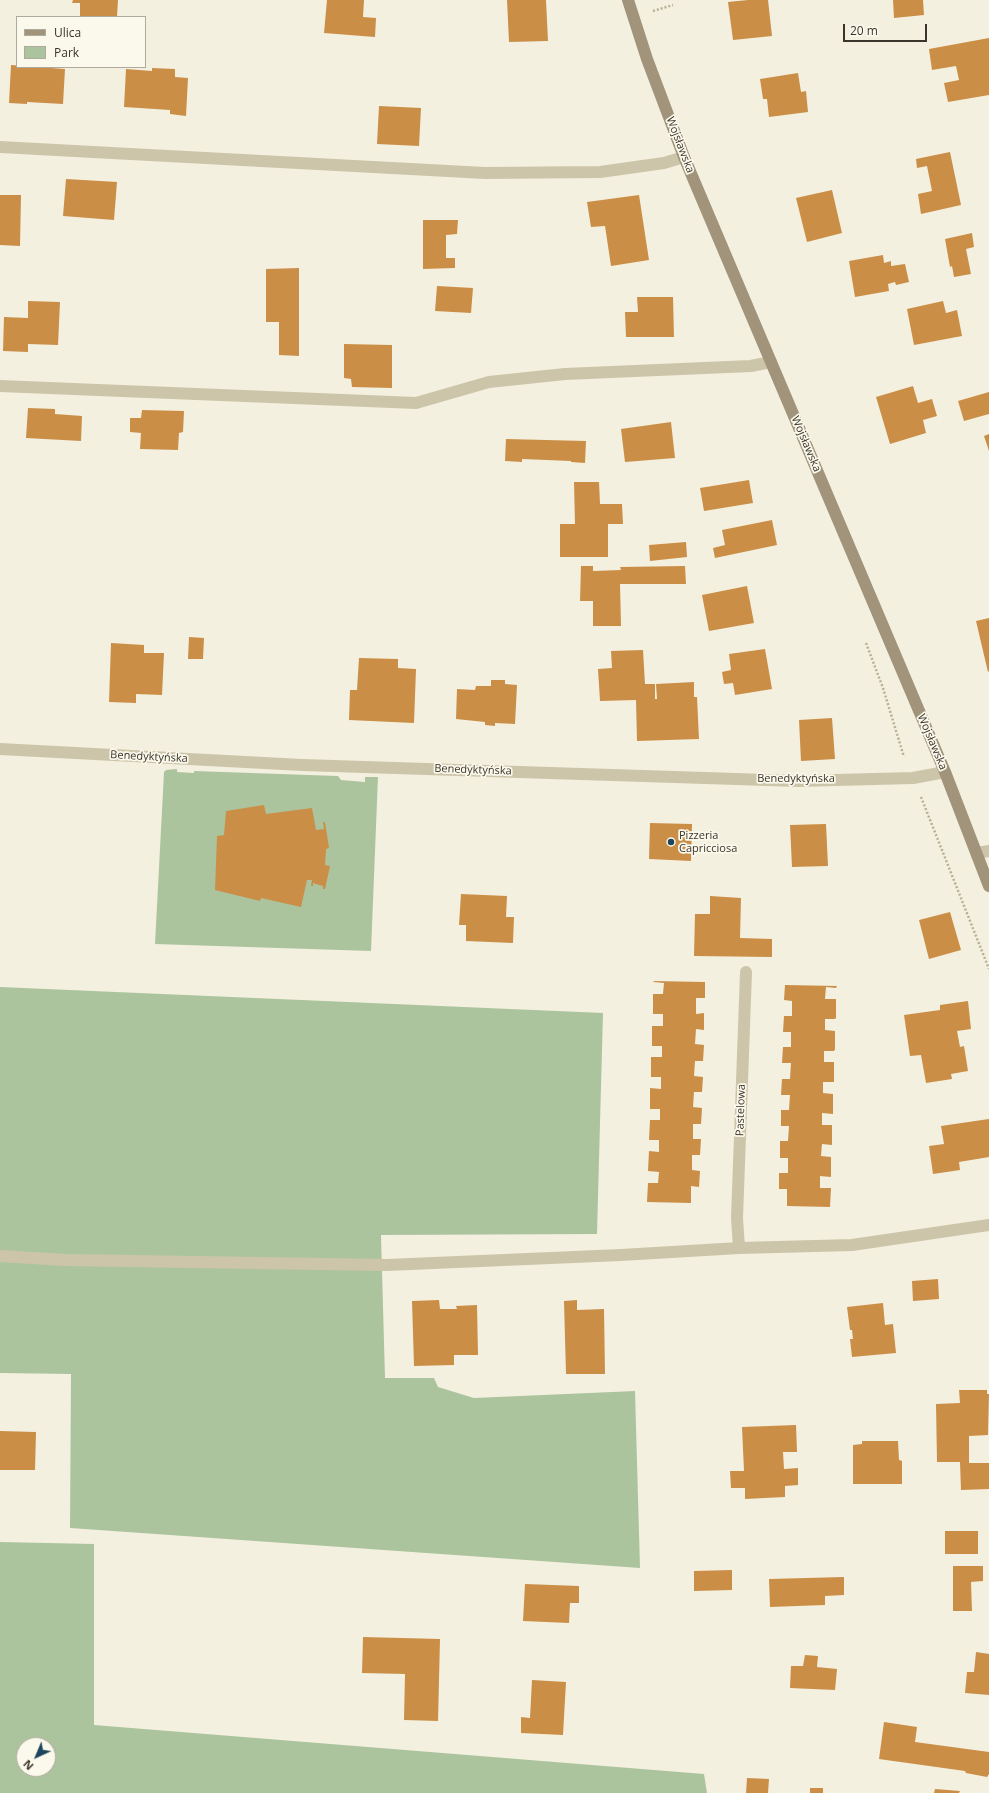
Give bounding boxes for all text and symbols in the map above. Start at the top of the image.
legend [16,16,146,68]
scale bar [845,16,929,42]
text: 20 m [850,22,878,39]
text: Ulica [54,24,81,41]
text: Park [54,44,79,61]
street label: Wojsławska [663,115,697,175]
street label: Wojsławska [788,414,824,474]
street label: Wojsławska [914,712,950,772]
street label: Benedyktyńska [110,748,188,766]
street label: Benedyktyńska [434,762,512,778]
street label: Benedyktyńska [757,772,835,786]
place label: Pizzeria Capricciosa [679,829,737,855]
marker: Pizzeria Capricciosa [666,837,676,847]
street label: Pastelowa [733,1084,749,1136]
north arrow [16,1737,56,1777]
text: N [20,1757,36,1774]

